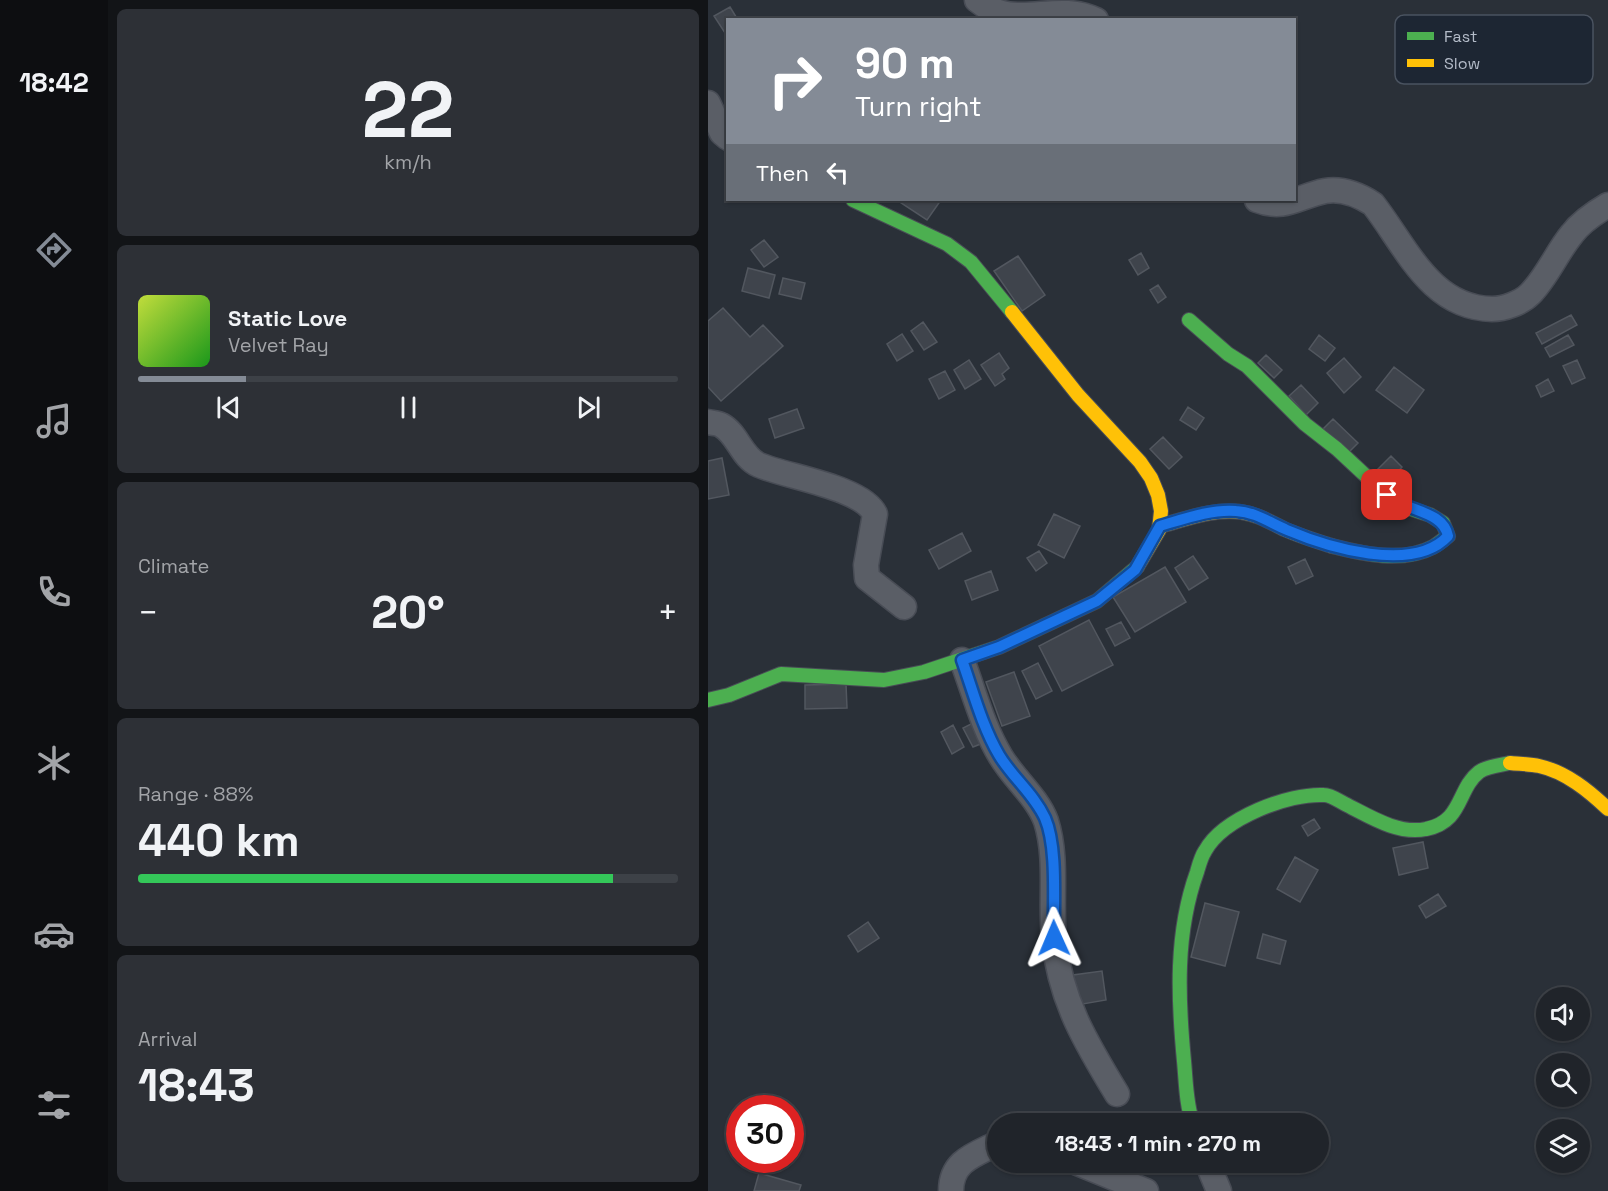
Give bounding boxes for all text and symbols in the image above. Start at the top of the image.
legend [1395,15,1593,84]
text: Fast [1444,26,1477,47]
text: 90 m [855,37,955,90]
icon: right [756,42,834,120]
text: Slow [1444,53,1480,74]
text: 22 [362,60,454,160]
text: 18:42 [19,65,89,100]
text: Turn right [855,89,982,124]
text: km/h [384,149,432,175]
icon: left [821,156,854,189]
text: Then [756,159,809,187]
icon: directions [33,229,75,271]
text: Static Love [228,304,347,332]
text: Velvet Ray [228,332,329,358]
icon: previous [212,391,245,424]
icon: pause [392,391,425,424]
icon: next [572,391,605,424]
icon: music [33,400,75,442]
pin [1361,469,1412,520]
icon: arrive [1370,478,1403,511]
text: Climate [138,553,209,579]
icon: phone [33,571,75,613]
text: 20° [371,584,445,641]
text: − [138,592,158,634]
text: + [658,592,678,634]
icon: climate [33,742,75,784]
text: Range · 88% [138,781,253,807]
text: 440 km [138,812,300,869]
position arrow [1022,906,1086,970]
icon: car [33,913,75,955]
map controls [1536,987,1590,1173]
button: sound [1536,987,1590,1041]
text: Arrival [138,1026,197,1052]
button: search [1536,1053,1590,1107]
text: 18:43 [138,1057,255,1114]
icon: filters [33,1084,75,1126]
speed limit sign: 30 [726,1095,804,1173]
button: layers [1536,1119,1590,1173]
text: 18:43 · 1 min · 270 m [1055,1129,1261,1157]

